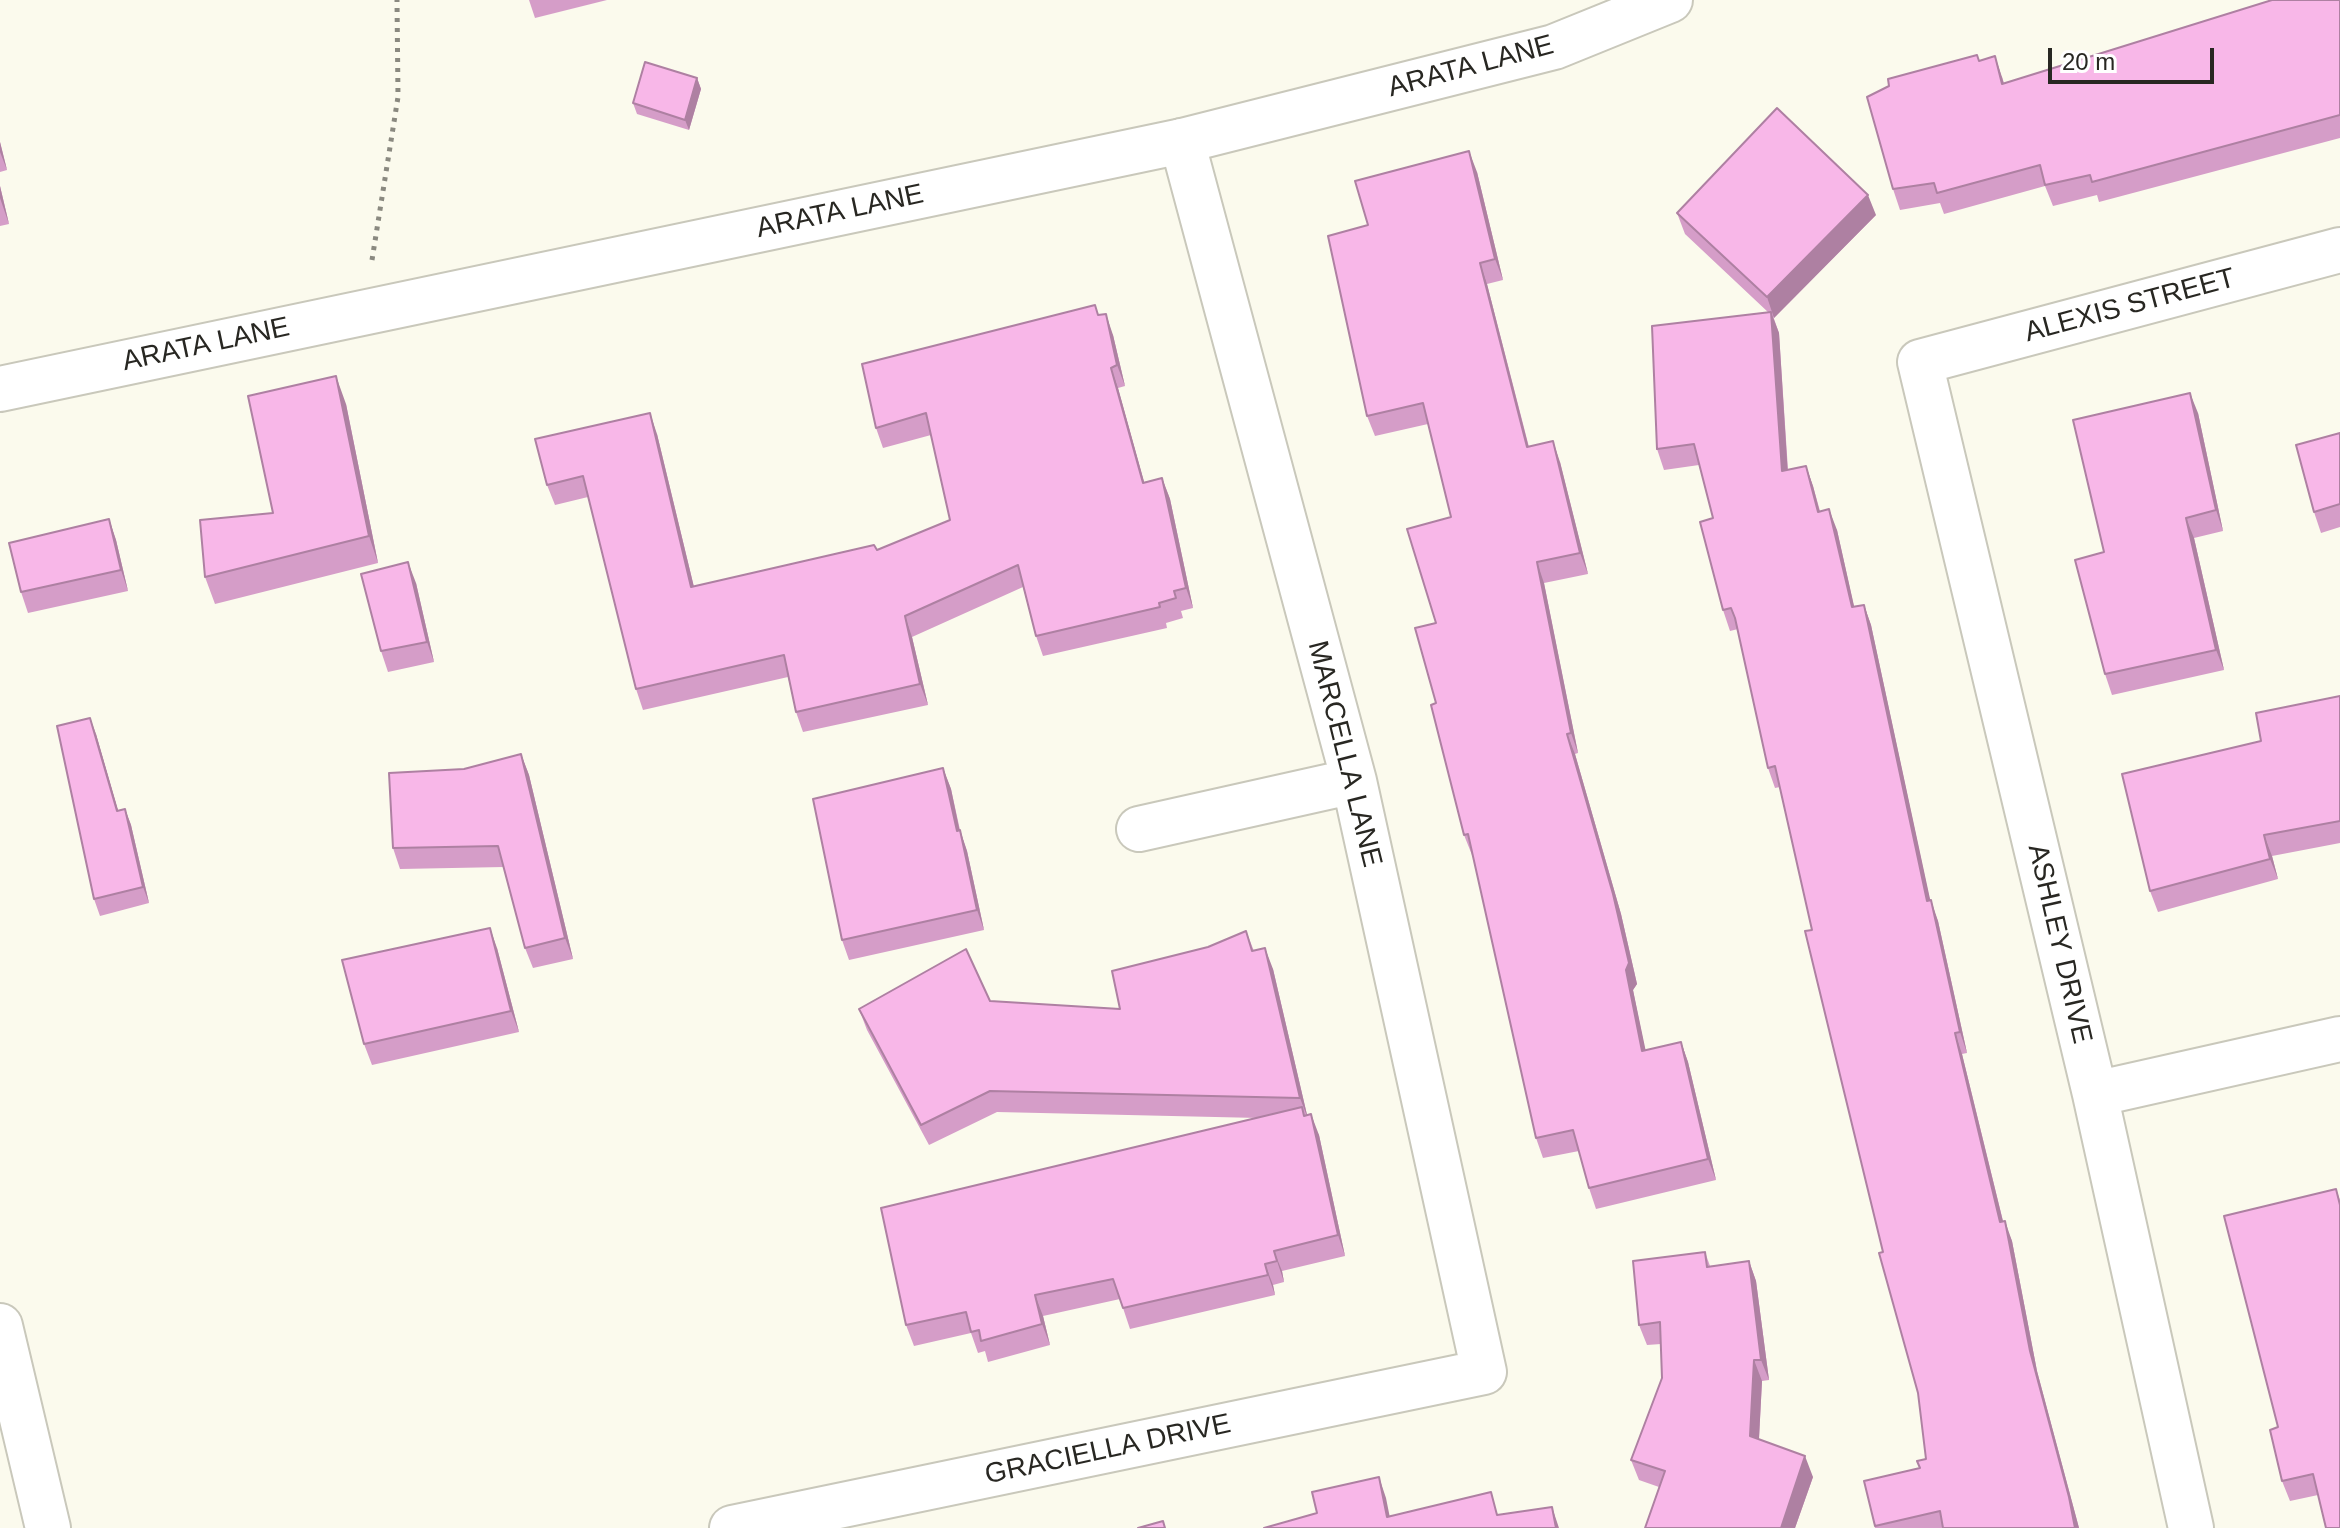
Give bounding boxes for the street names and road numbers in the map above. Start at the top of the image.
street label: ARATA LANE [1384,29,1558,105]
street label: ARATA LANE [753,178,927,246]
street label: ALEXIS STREET [2021,262,2239,350]
street label: ARATA LANE [119,311,293,379]
street label: MARCELLA LANE [1300,637,1388,871]
street label: ASHLEY DRIVE [2020,841,2098,1047]
street label: GRACIELLA DRIVE [982,1408,1234,1492]

